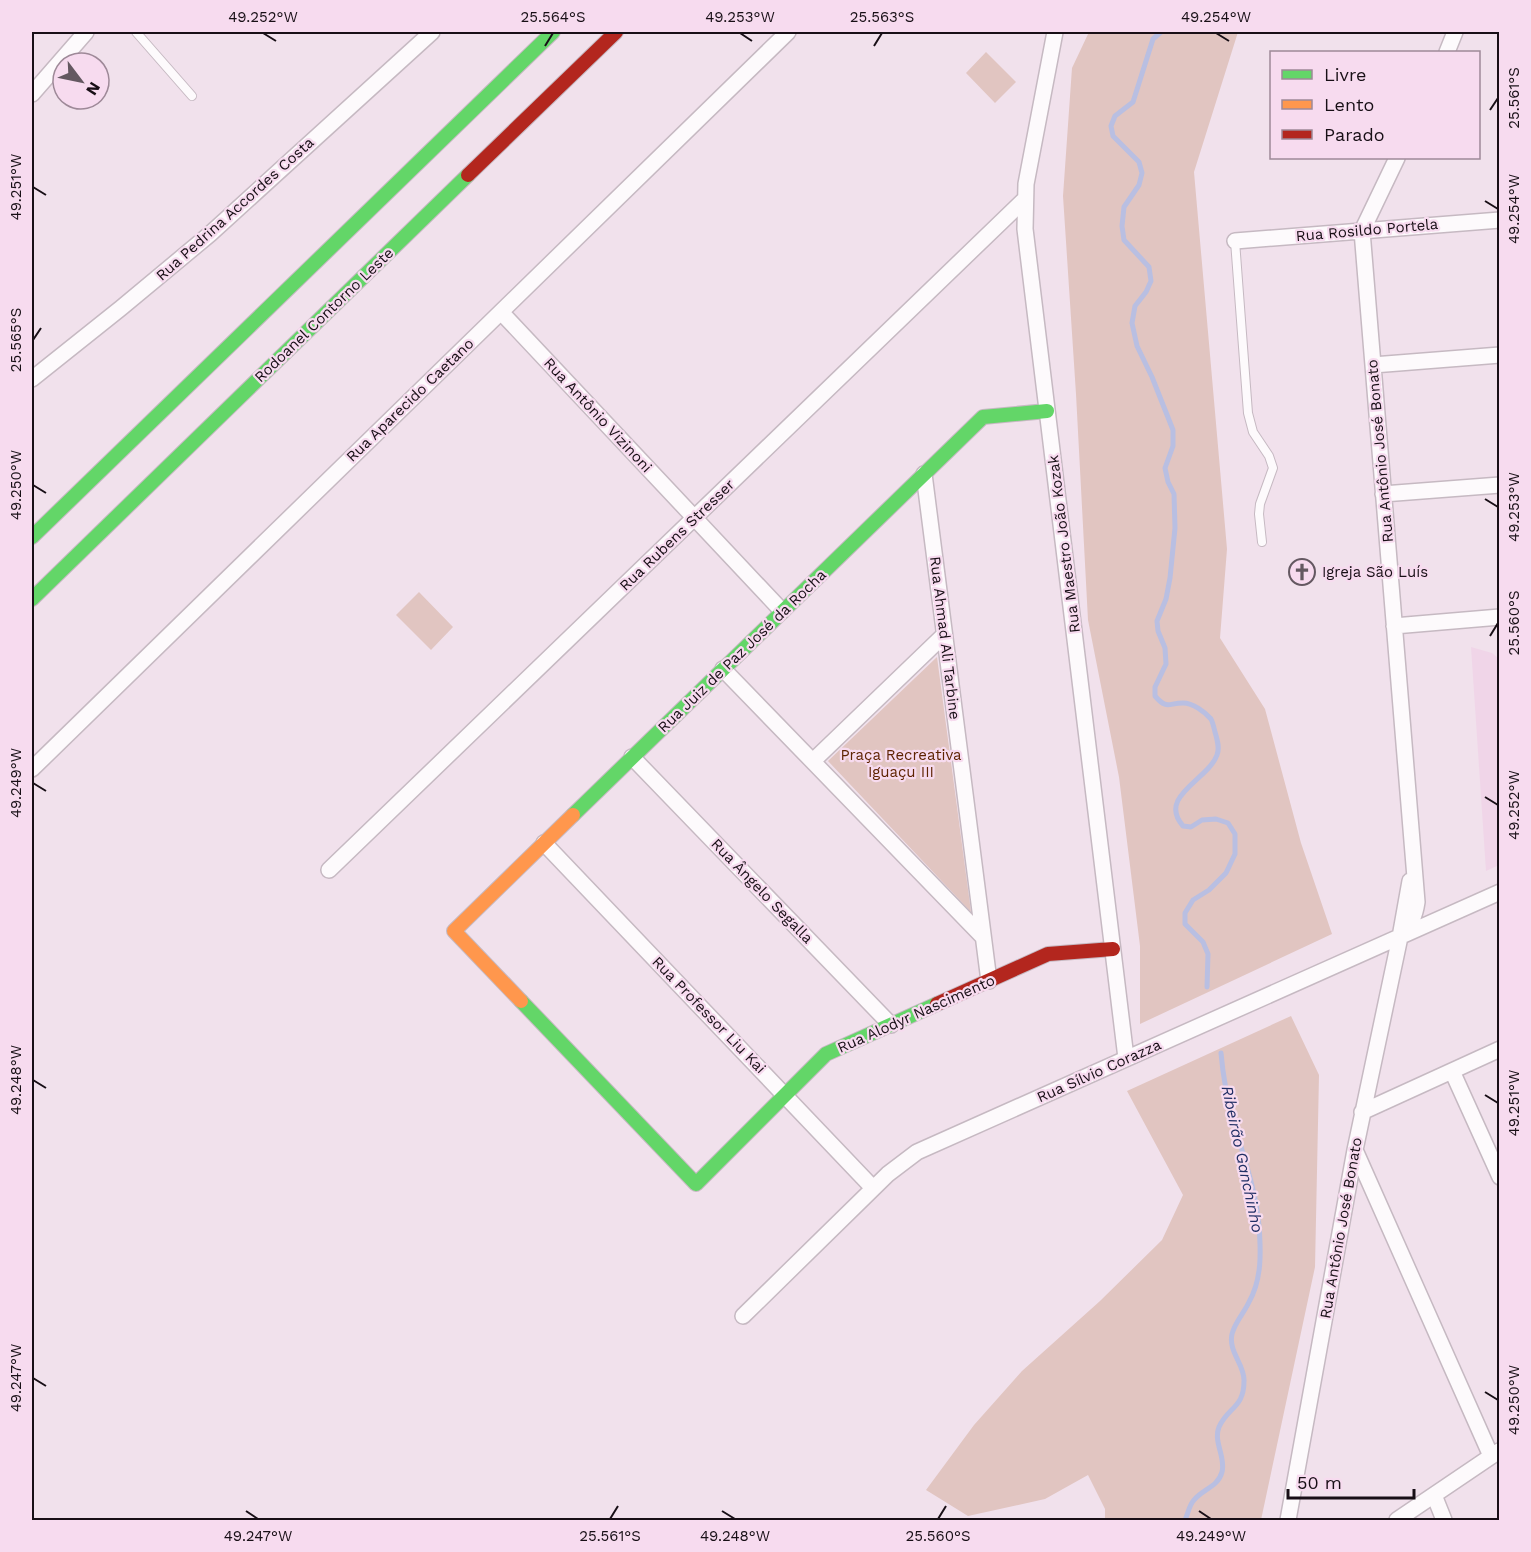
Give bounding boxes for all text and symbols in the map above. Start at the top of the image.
text: 49.252°W [228,8,298,26]
text: 25.564°S [521,8,586,26]
text: 49.253°W [705,8,775,26]
text: 25.563°S [850,8,914,26]
text: 49.254°W [1181,8,1251,26]
north arrow [51,51,111,111]
legend [1270,51,1480,159]
text: Livre [1324,64,1366,85]
text: 25.561°S [1505,67,1523,129]
text: N [82,79,104,99]
text: Lento [1324,94,1374,115]
text: Parado [1324,124,1385,145]
street label: Rua Pedrina Accordes Costa [152,133,318,285]
text: 49.251°W [7,154,25,220]
text: 49.254°W [1505,174,1523,244]
street label: Rua Rosildo Portela [1295,215,1439,245]
street label: Rodoanel Contorno Leste [251,244,397,386]
text: 25.565°S [7,308,25,372]
street label: Rua Aparecido Caetano [343,334,477,466]
street label: Rua Antônio Vizinoni [540,354,656,476]
street label: Rua Antônio José Bonato [1363,359,1397,543]
text: 49.250°W [7,450,25,520]
street label: Rua Maestro João Kozak [1044,454,1084,634]
text: 49.253°W [1505,472,1523,542]
street label: Rua Rubens Stresser [616,475,738,595]
street label: Rua Ahmad Ali Tarbine [926,555,964,721]
church icon: Igreja São Luís [1287,557,1317,587]
place label: Igreja São Luís [1322,563,1428,581]
street label: Rua Juiz de Paz José da Rocha [654,565,830,736]
text: 25.560°S [1505,590,1523,656]
park label: Praça Recreativa Iguaçu III [840,746,962,781]
text: 49.249°W [7,748,25,818]
text: 49.252°W [1505,770,1523,840]
street label: Rua Ângelo Segalla [707,835,817,947]
street label: Rua Professor Liu Kai [648,953,770,1077]
street label: Rua Alodyr Nascimento [835,971,997,1057]
street label: Rua Sílvio Corazza [1034,1035,1164,1107]
text: 49.248°W [7,1045,25,1115]
text: 49.251°W [1505,1070,1523,1136]
water label: Ribeirão Ganchinho [1218,1084,1267,1234]
street label: Rua Antônio José Bonato [1316,1136,1366,1320]
text: 49.247°W [7,1344,25,1412]
text: 49.250°W [1505,1365,1523,1435]
scale bar [1288,1462,1414,1500]
text: 50 m [1297,1472,1342,1493]
text: 49.247°W [224,1527,292,1545]
text: 25.561°S [579,1527,641,1545]
text: 49.248°W [700,1527,770,1545]
text: 25.560°S [905,1527,971,1545]
text: 49.249°W [1176,1527,1246,1545]

